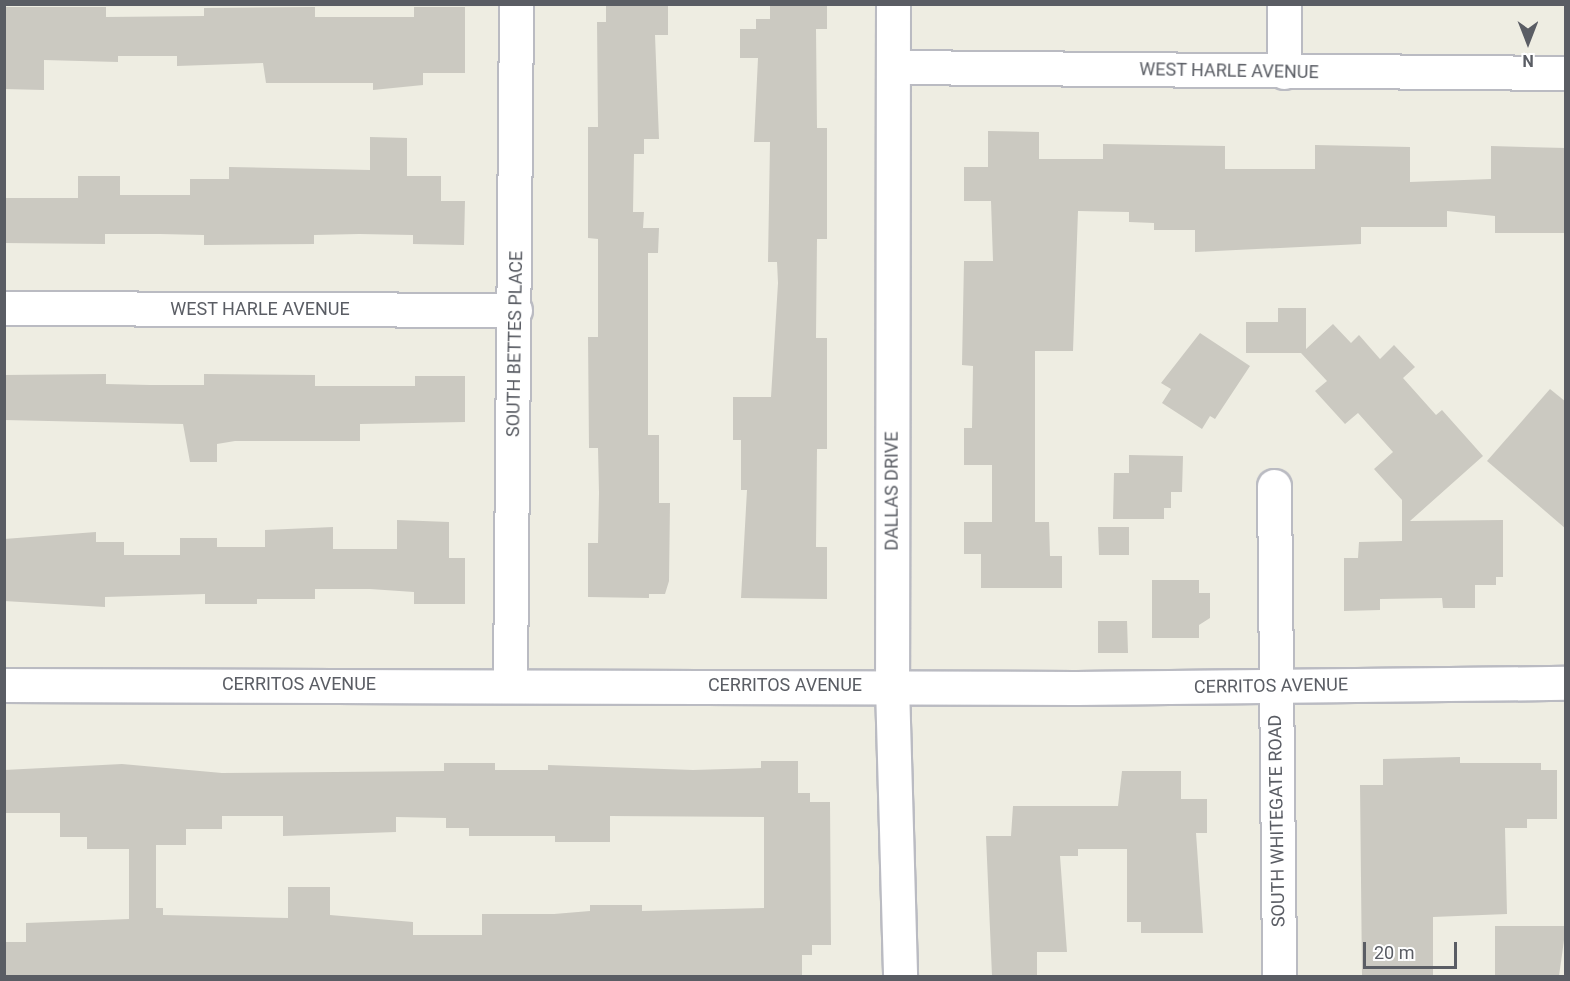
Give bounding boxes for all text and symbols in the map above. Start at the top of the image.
north arrow [1498,12,1558,72]
text: N [1522,51,1534,70]
street label: WEST HARLE AVENUE [1139,59,1319,83]
street label: SOUTH BETTES PLACE [503,251,527,437]
street label: WEST HARLE AVENUE [170,298,350,320]
street label: DALLAS DRIVE [881,431,903,551]
street label: CERRITOS AVENUE [222,673,376,695]
street label: CERRITOS AVENUE [708,674,862,696]
street label: CERRITOS AVENUE [1194,674,1348,698]
street label: SOUTH WHITEGATE ROAD [1264,715,1290,927]
scale bar [1366,930,1460,968]
text: 20 m [1374,942,1414,963]

